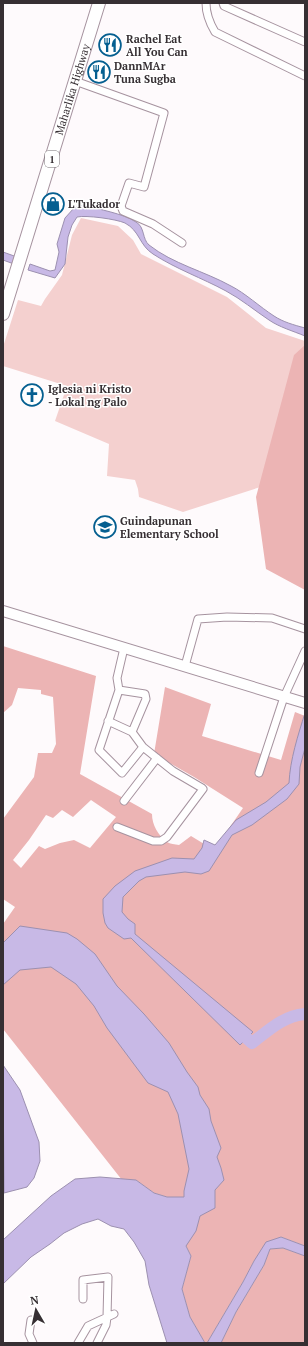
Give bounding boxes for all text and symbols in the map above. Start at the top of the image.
restaurant icon: Rachel Eat All You Can [97,32,123,58]
place label: Rachel Eat All You Can [126,32,188,59]
street label: Maharlika Highway [52,42,93,137]
restaurant icon: DannMAr Tuna Sugba [86,59,112,85]
place label: DannMAr Tuna Sugba [114,59,176,86]
road number: 1 [45,151,59,167]
shop icon: L'Tukador [40,191,66,217]
place label: L'Tukador [68,197,120,211]
church icon: Iglesia ni Kristo - Lokal ng Palo [19,382,45,408]
place label: Iglesia ni Kristo - Lokal ng Palo [48,382,132,409]
school or university icon: Guindapunan Elementary School [92,514,118,540]
place label: Guindapunan Elementary School [120,514,219,541]
north arrow [16,1290,56,1330]
text: N [29,1292,40,1308]

